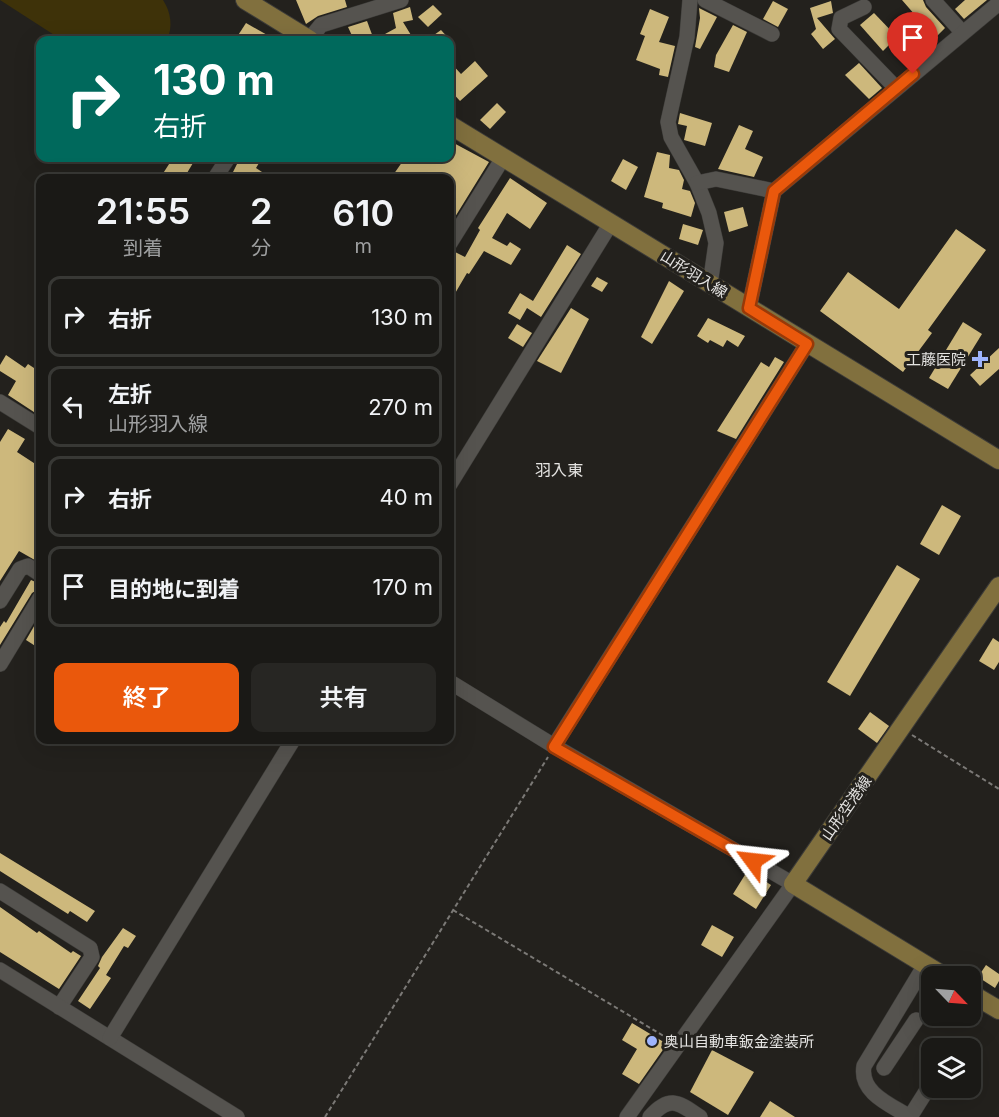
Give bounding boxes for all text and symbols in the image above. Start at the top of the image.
pin [887,12,938,74]
icon: arrive [896,21,929,54]
text: 130 m [153,54,275,105]
icon: right [54,60,132,138]
text: 右折 [153,110,207,143]
text: 21:55 [96,189,190,233]
text: 2 [250,189,272,233]
text: 610 [332,191,394,235]
text: m [354,234,372,258]
text: 到着 [123,236,163,260]
text: 分 [251,236,271,260]
street label: 山形羽入線 [657,246,731,302]
icon: right [57,300,90,333]
text: 130 m [371,304,433,330]
text: 右折 [108,306,152,332]
place label: 工藤医院 [906,350,966,369]
marker: 工藤医院 [971,350,989,368]
text: 左折 [108,381,152,407]
icon: left [57,390,90,423]
text: 270 m [368,394,433,420]
text: 山形羽入線 [108,412,208,436]
district label: 羽入東 [535,460,583,480]
icon: right [57,480,90,513]
text: 40 m [379,484,433,510]
text: 右折 [108,486,152,512]
icon: arrive [57,570,90,603]
text: 170 m [373,574,433,600]
text: 目的地に到着 [108,576,240,602]
button: 終了 [54,663,239,732]
button: 共有 [251,663,436,732]
street label: 山形空港線 [817,772,875,844]
position arrow [721,829,785,893]
north arrow [921,966,981,1026]
map controls [921,966,981,1098]
place label: 奥山自動車鈑金塗装所 [664,1032,814,1051]
marker: 奥山自動車鈑金塗装所 [645,1034,659,1048]
button: layers [921,1038,981,1098]

